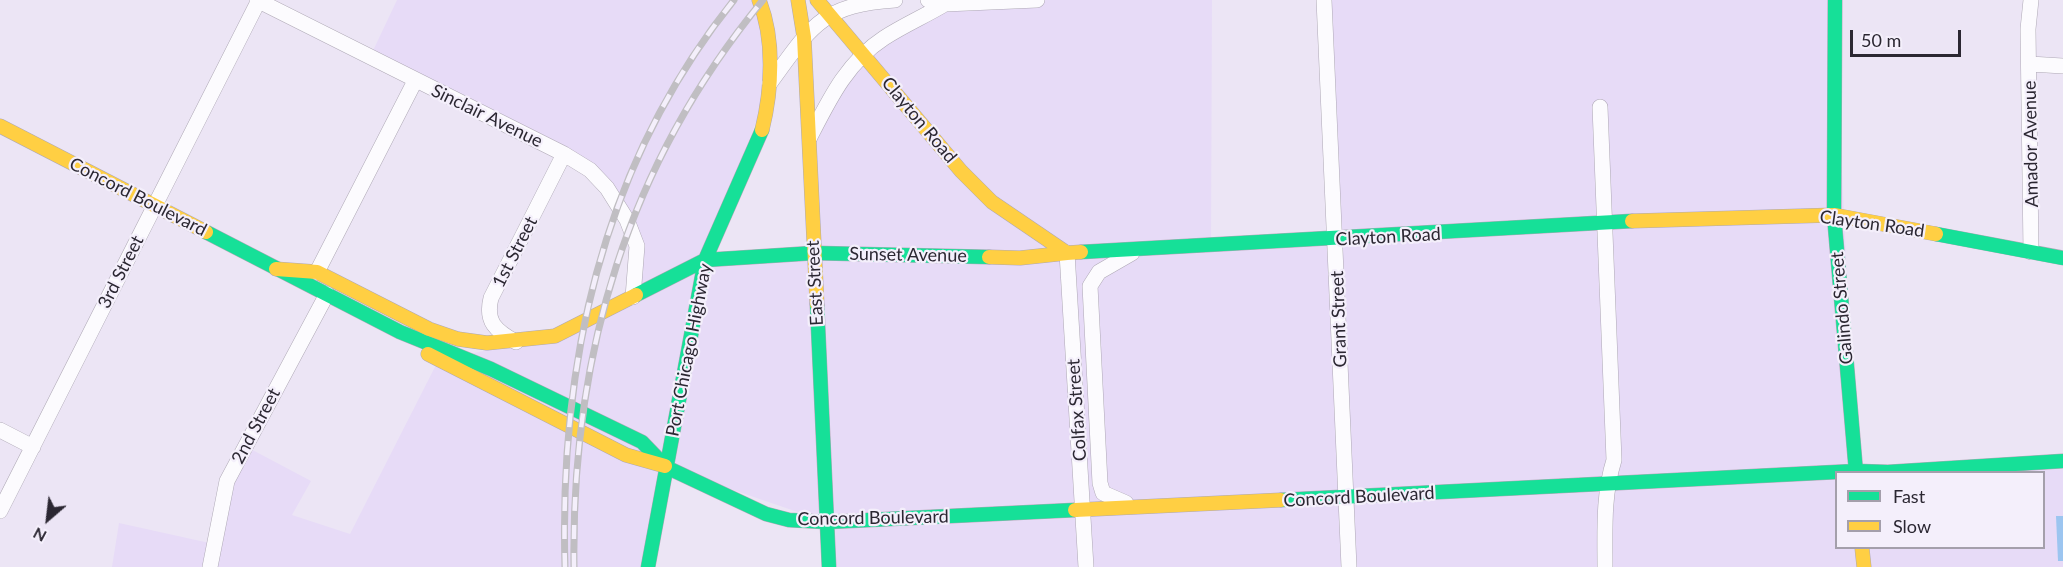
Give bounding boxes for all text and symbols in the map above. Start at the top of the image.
scale bar [1853,18,1964,56]
text: 50 m [1861,29,1901,51]
street label: Clayton Road [877,73,961,167]
street label: Sinclair Avenue [428,80,546,152]
street label: Amador Avenue [2019,80,2043,208]
street label: Concord Boulevard [66,153,210,241]
street label: Clayton Road [1818,206,1926,242]
street label: 1st Street [488,213,542,291]
street label: Clayton Road [1335,223,1441,251]
street label: 3rd Street [94,232,148,312]
street label: East Street [802,240,828,326]
street label: Sunset Avenue [849,243,967,267]
street label: Galindo Street [1826,251,1858,365]
street label: Port Chicago Highway [662,262,716,438]
street label: Grant Street [1327,270,1351,368]
street label: Colfax Street [1063,358,1091,462]
street label: 2nd Street [227,384,285,468]
legend [1835,471,2045,549]
street label: Concord Boulevard [1283,482,1435,512]
text: Fast [1893,485,1925,507]
north arrow [18,489,78,549]
street label: Concord Boulevard [797,506,949,530]
text: Slow [1893,515,1931,537]
text: N [29,524,49,547]

